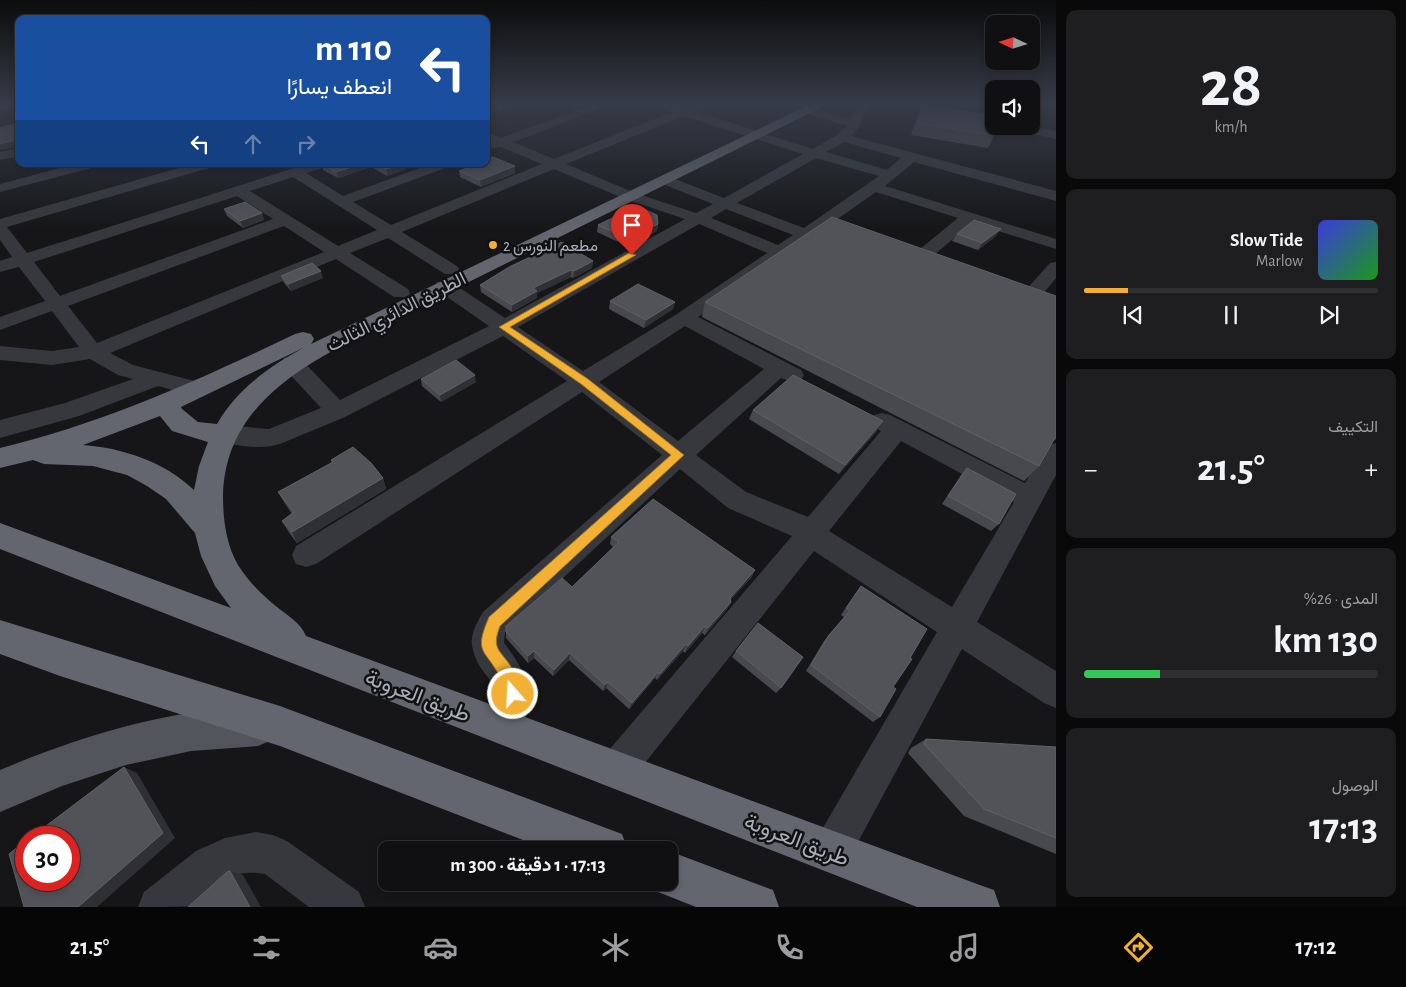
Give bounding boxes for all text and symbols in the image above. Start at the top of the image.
north arrow [985,15,1040,70]
map controls [985,15,1040,135]
text: 110 m [315,32,392,67]
icon: left [410,35,475,100]
text: 28 [1200,53,1262,118]
text: انعطف يسارًا [287,76,392,98]
button: sound [985,80,1040,135]
text: km/h [1215,119,1248,135]
icon: left [186,130,214,158]
icon: ahead [239,130,267,158]
icon: right [292,130,320,158]
pin [611,204,653,255]
icon: arrive [618,211,646,239]
text: Slow Tide [1230,231,1303,250]
place label: مطعم النورس 2 [503,238,598,256]
marker: مطعم النورس 2 [487,239,499,251]
text: Marlow [1256,253,1303,269]
street label: الطريق الدائري الثالث [324,269,471,360]
icon: previous [1119,301,1147,329]
icon: pause [1217,301,1245,329]
icon: next [1315,301,1343,329]
text: التكييف [1328,419,1378,435]
text: 21.5° [1197,450,1265,488]
text: − [1084,456,1097,484]
text: + [1365,456,1378,484]
text: المدى · 26% [1304,591,1378,607]
text: 130 km [1273,622,1378,660]
street label: طريق العروبة [362,666,473,728]
position arrow [486,667,538,719]
text: الوصول [1332,778,1378,794]
text: 17:13 [1309,809,1378,847]
street label: طريق العروبة [741,810,852,872]
speed limit sign: 30 [15,826,80,891]
text: 17:13 · 1 دقيقة · 300 m [450,856,606,875]
icon: filters [249,930,284,965]
icon: car [423,930,458,965]
icon: climate [598,930,633,965]
icon: phone [772,930,807,965]
icon: music [947,930,982,965]
icon: directions [1121,930,1156,965]
text: 21.5° [70,936,109,958]
text: 17:12 [1296,936,1336,958]

